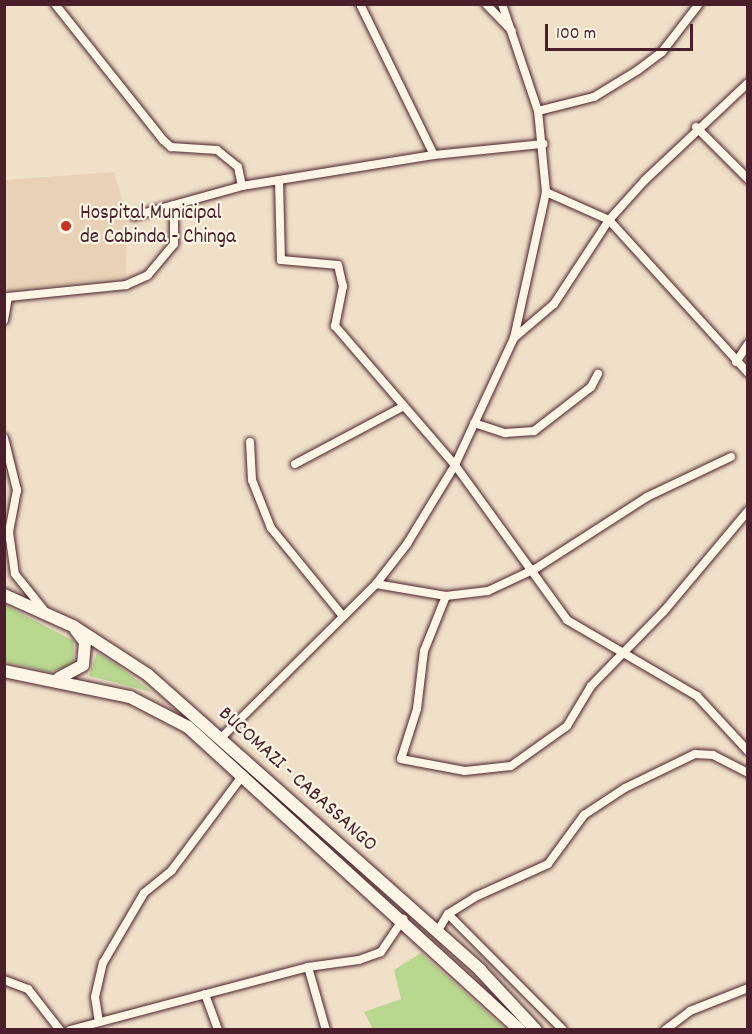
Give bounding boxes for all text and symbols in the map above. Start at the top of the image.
scale bar [548,12,696,50]
text: 100 m [556,22,596,47]
place label: Hospital Municipal de Cabinda - Chinga [80,201,236,251]
marker: Hospital Municipal de Cabinda - Chinga [57,217,75,235]
street label: BUCOMAZI - CABASSANGO [212,702,382,858]

